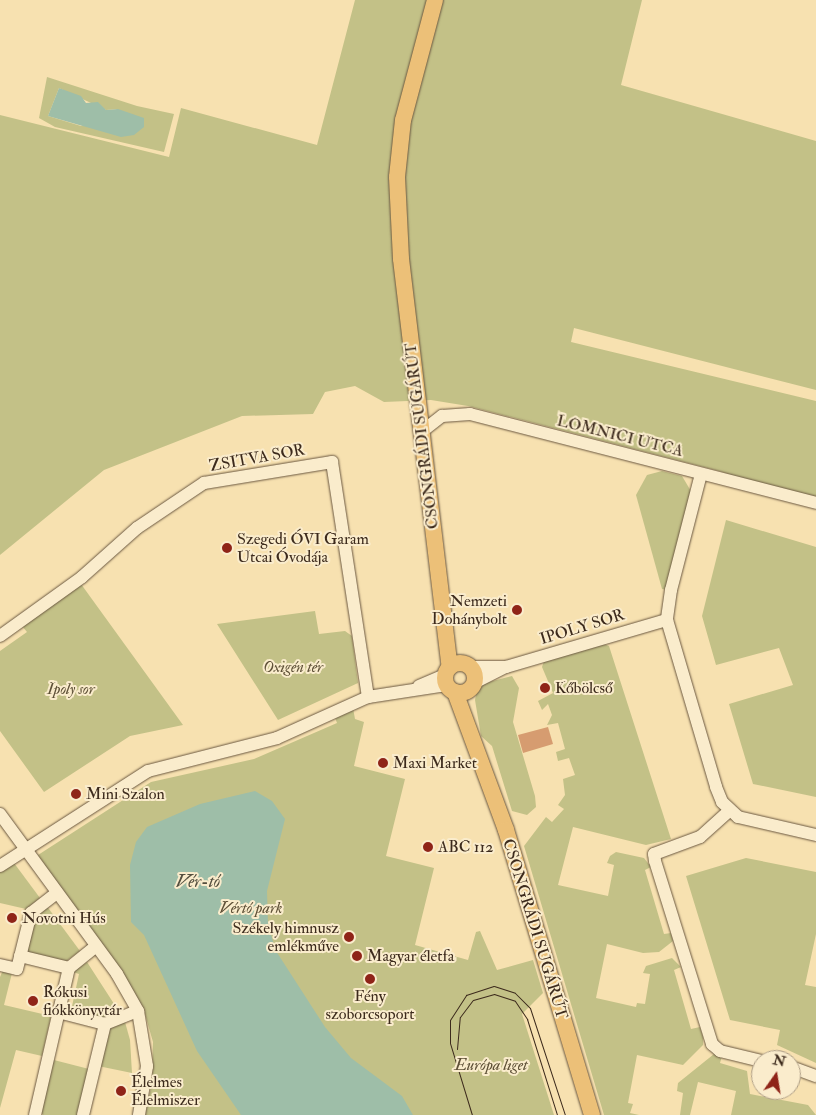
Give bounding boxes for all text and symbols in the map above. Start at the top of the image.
street label: CSONGRÁDI SUGÁRÚT [401,342,443,530]
street label: LOMNICI UTCA [555,411,685,461]
street label: ZSITVA SOR [208,440,306,476]
place label: Szegedi ÓVI Garam Utcai Óvodája [237,529,369,567]
marker: Szegedi ÓVI Garam Utcai Óvodája [221,542,233,554]
place label: Nemzeti Dohánybolt [432,591,507,629]
marker: Nemzeti Dohánybolt [511,604,523,616]
street label: IPOLY SOR [537,605,627,649]
park label: Oxigén tér [263,657,323,677]
place label: Kőbölcső [555,678,613,698]
park label: Ipoly sor [47,679,95,699]
marker: Kőbölcső [539,682,551,694]
place label: Maxi Market [393,753,477,773]
marker: Maxi Market [377,757,389,769]
place label: Mini Szalon [86,784,165,804]
marker: Mini Szalon [70,788,82,800]
place label: ABC 112 [438,837,493,857]
street label: CSONGRÁDI SUGÁRÚT [498,837,572,1021]
marker: ABC 112 [422,841,434,853]
water label: Vér-tó [176,871,220,893]
park label: Vértó park [220,898,282,918]
place label: Novotni Hús [22,908,106,928]
marker: Novotni Hús [6,912,18,924]
place label: Székely himnusz emlékműve [232,918,339,956]
marker: Székely himnusz emlékműve [343,931,355,943]
place label: Magyar életfa [367,946,454,966]
marker: Magyar életfa [351,950,363,962]
marker: Fény szoborcsoport [364,973,376,985]
place label: Rókusi fiókkönyvtár [43,982,122,1020]
place label: Fény szoborcsoport [326,986,414,1024]
marker: Rókusi fiókkönyvtár [27,995,39,1007]
north arrow [751,1050,801,1100]
text: N [771,1051,787,1071]
park label: Európa liget [454,1055,528,1075]
place label: Élelmes Élelmiszer [131,1072,200,1110]
marker: Élelmes Élelmiszer [115,1085,127,1097]

